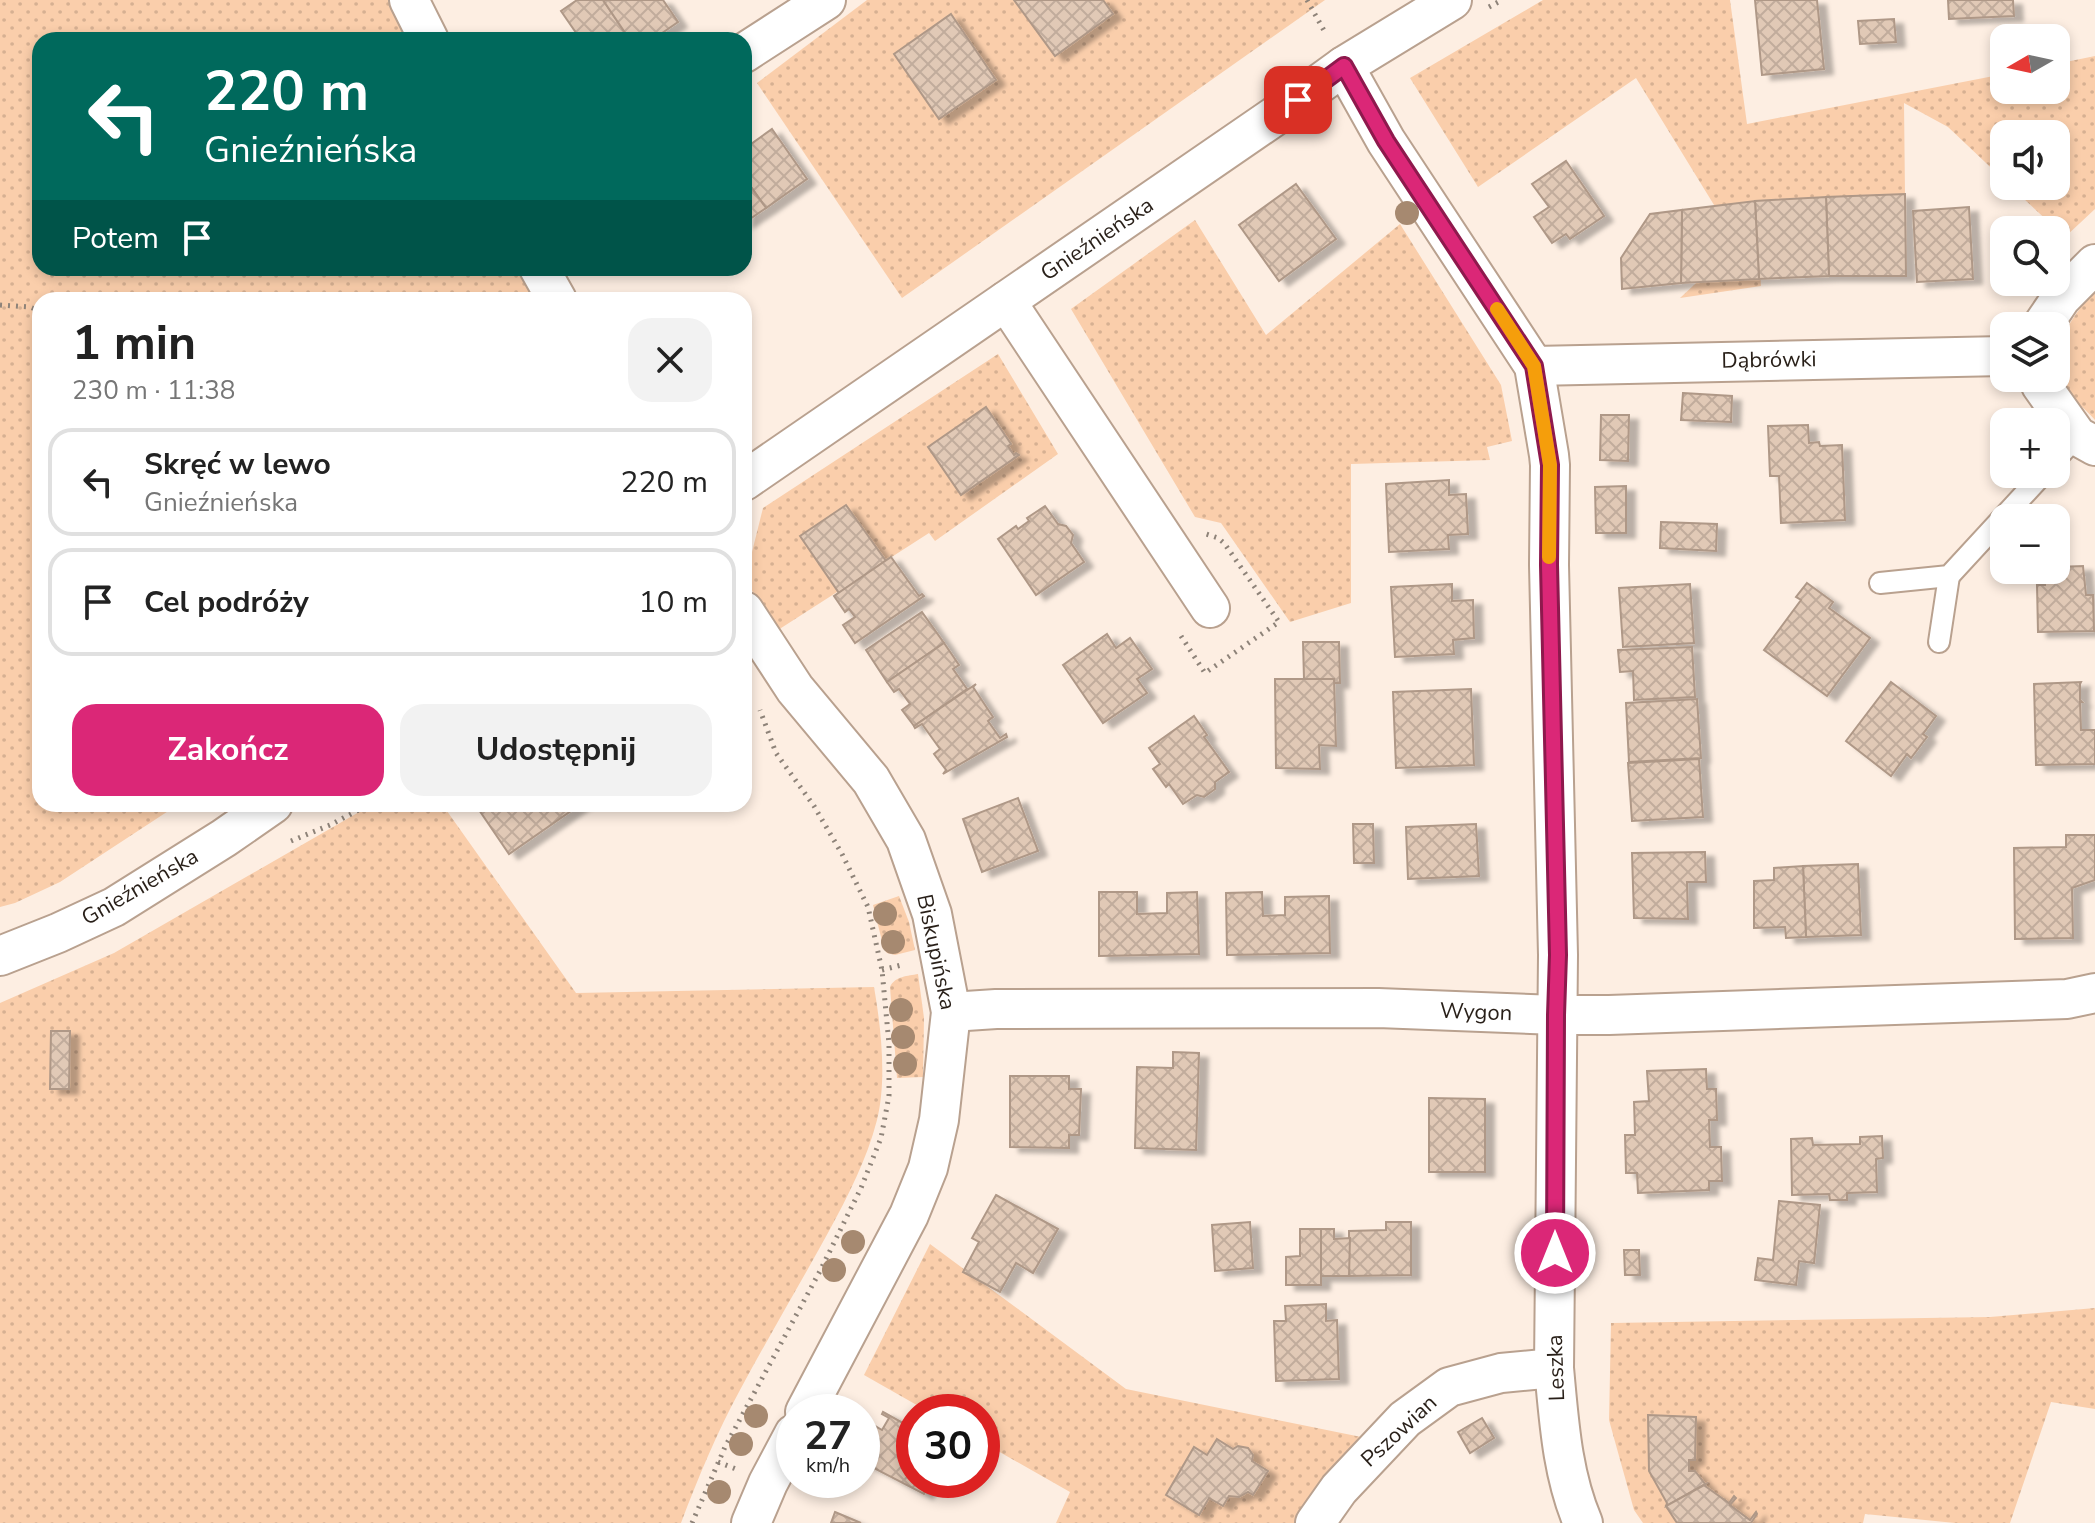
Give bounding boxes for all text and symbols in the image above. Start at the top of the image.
north arrow [1990,24,2070,104]
map controls [1990,24,2070,584]
text: 220 m [204,53,369,130]
icon: left [72,64,176,168]
pin [1264,66,1332,134]
icon: arrive [1276,78,1320,122]
button: sound [1990,120,2070,200]
text: Gnieźnieńska [204,126,417,175]
street label: Gnieźnieńska [1035,190,1159,288]
icon: arrive [175,216,219,260]
button: search [1990,216,2070,296]
text: Potem [72,218,159,259]
text: 1 min [72,310,196,376]
button: layers [1990,312,2070,392]
button: close [628,318,712,402]
street label: Dąbrówki [1721,344,1817,376]
text: 230 m · 11:38 [72,373,235,408]
button: + [1990,408,2070,488]
text: Skręć w lewo [144,444,331,485]
icon: left [76,460,120,504]
text: 220 m [621,462,708,503]
text: Gnieźnieńska [144,485,298,520]
button: − [1990,504,2070,584]
icon: arrive [76,580,120,624]
text: Cel podróży [144,582,309,623]
text: 10 m [639,582,708,623]
button: Zakończ [72,704,384,796]
button: Udostępnij [400,704,712,796]
street label: Gnieźnieńska [76,841,204,933]
street label: Biskupińska [909,891,963,1013]
street label: Wygon [1439,996,1513,1028]
position arrow [1513,1211,1597,1295]
street label: Leszka [1540,1334,1572,1402]
street label: Pszowian [1354,1388,1444,1474]
speed limit sign: 30 [896,1394,1000,1498]
text: 27 [804,1409,852,1463]
text: km/h [806,1452,850,1479]

